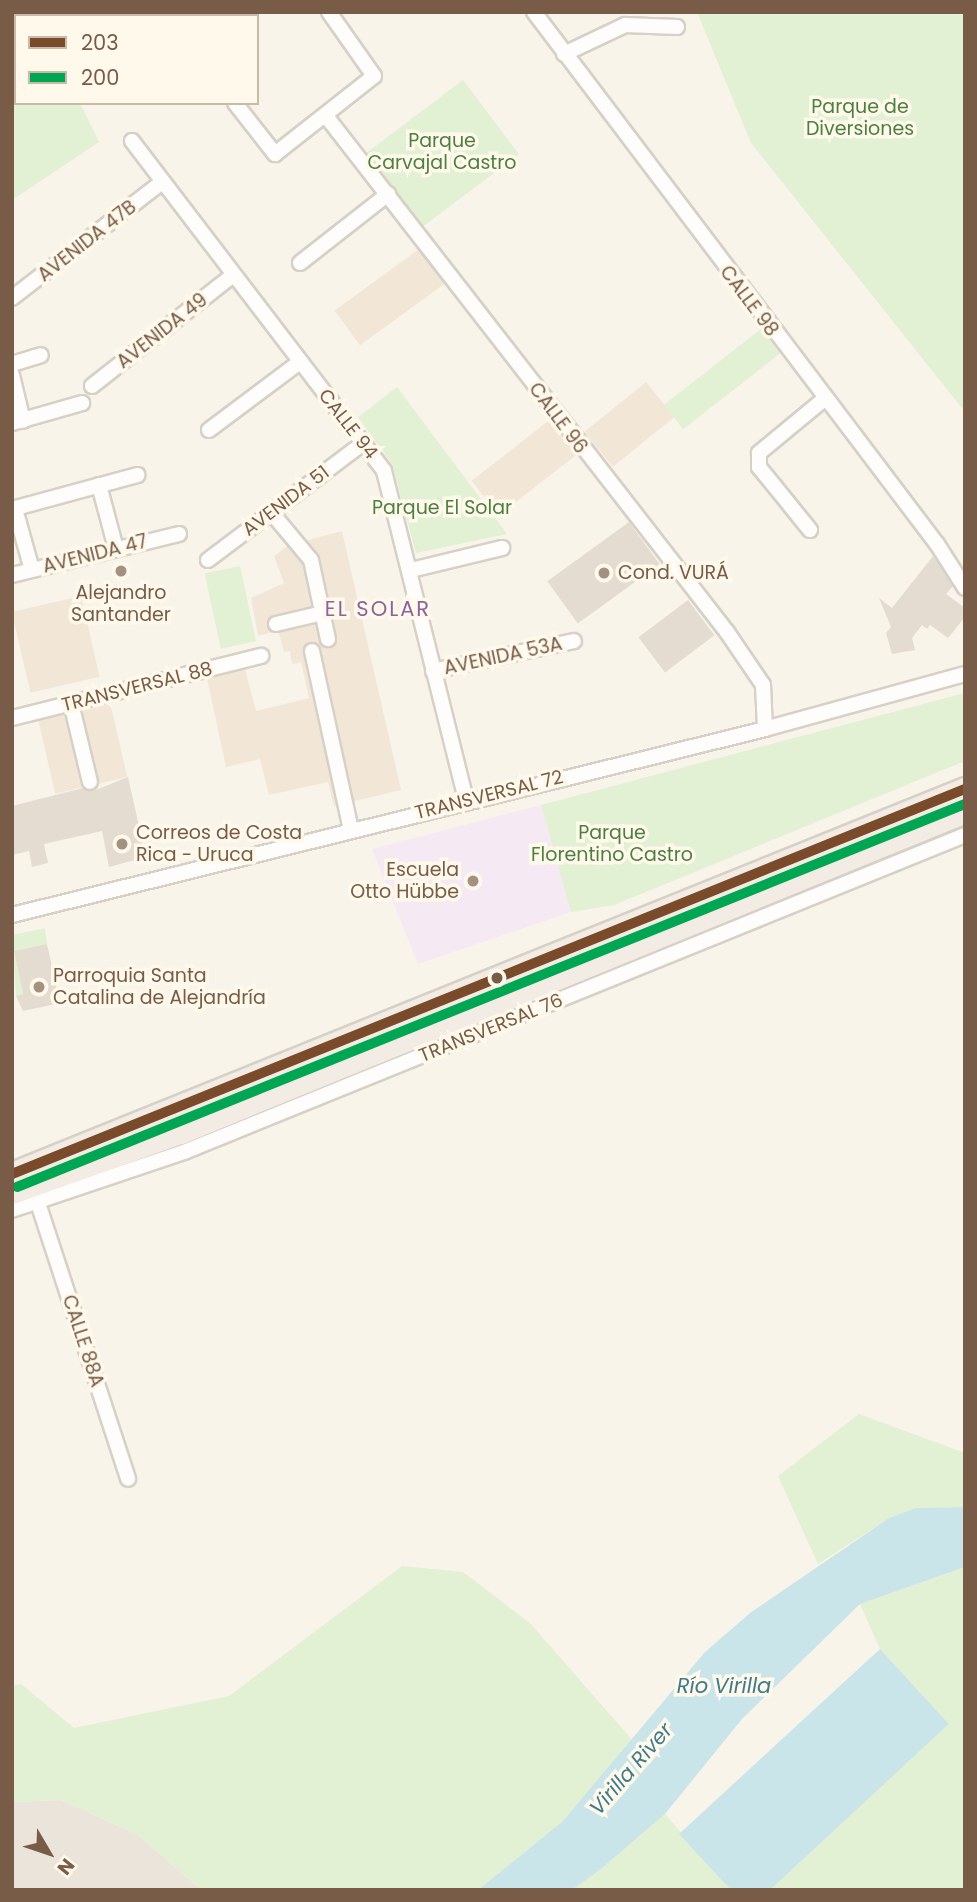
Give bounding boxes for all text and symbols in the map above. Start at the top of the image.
legend [14,14,259,105]
text: 203 [81,28,119,57]
text: 200 [81,63,119,92]
park label: Parque de Diversiones [806,96,914,140]
park label: Parque Carvajal Castro [368,130,516,174]
street label: AVENIDA 47B [33,195,141,287]
street label: CALLE 98 [715,261,783,341]
street label: AVENIDA 49 [112,289,212,373]
street label: CALLE 96 [524,378,592,458]
street label: CALLE 94 [314,384,382,464]
street label: AVENIDA 51 [238,461,334,541]
park label: Parque El Solar [372,497,512,519]
street label: AVENIDA 47 [40,530,150,578]
place label: Cond. VURÁ [618,562,729,584]
marker: Alejandro Santander [113,563,129,579]
marker: Cond. VURÁ [596,565,612,581]
place label: Alejandro Santander [71,582,171,626]
district label: EL SOLAR [326,596,430,622]
street label: AVENIDA 53A [442,632,564,680]
street label: TRANSVERSAL 88 [59,657,215,717]
street label: TRANSVERSAL 72 [413,766,565,824]
place label: Correos de Costa Rica - Uruca [136,822,302,866]
park label: Parque Florentino Castro [531,822,693,866]
marker: Correos de Costa Rica - Uruca [114,836,130,852]
place label: Escuela Otto Hübbe [350,859,459,903]
marker: Escuela Otto Hübbe [465,873,481,889]
place label: Parroquia Santa Catalina de Alejandría [53,965,266,1009]
unlabelled marker [490,971,504,985]
marker: Parroquia Santa Catalina de Alejandría [31,979,47,995]
street label: TRANSVERSAL 76 [416,989,566,1067]
street label: CALLE 88A [57,1292,109,1390]
water label: Río Virilla [677,1673,771,1699]
water label: Virilla River [584,1718,678,1820]
north arrow [14,1818,84,1888]
text: N [51,1852,81,1881]

